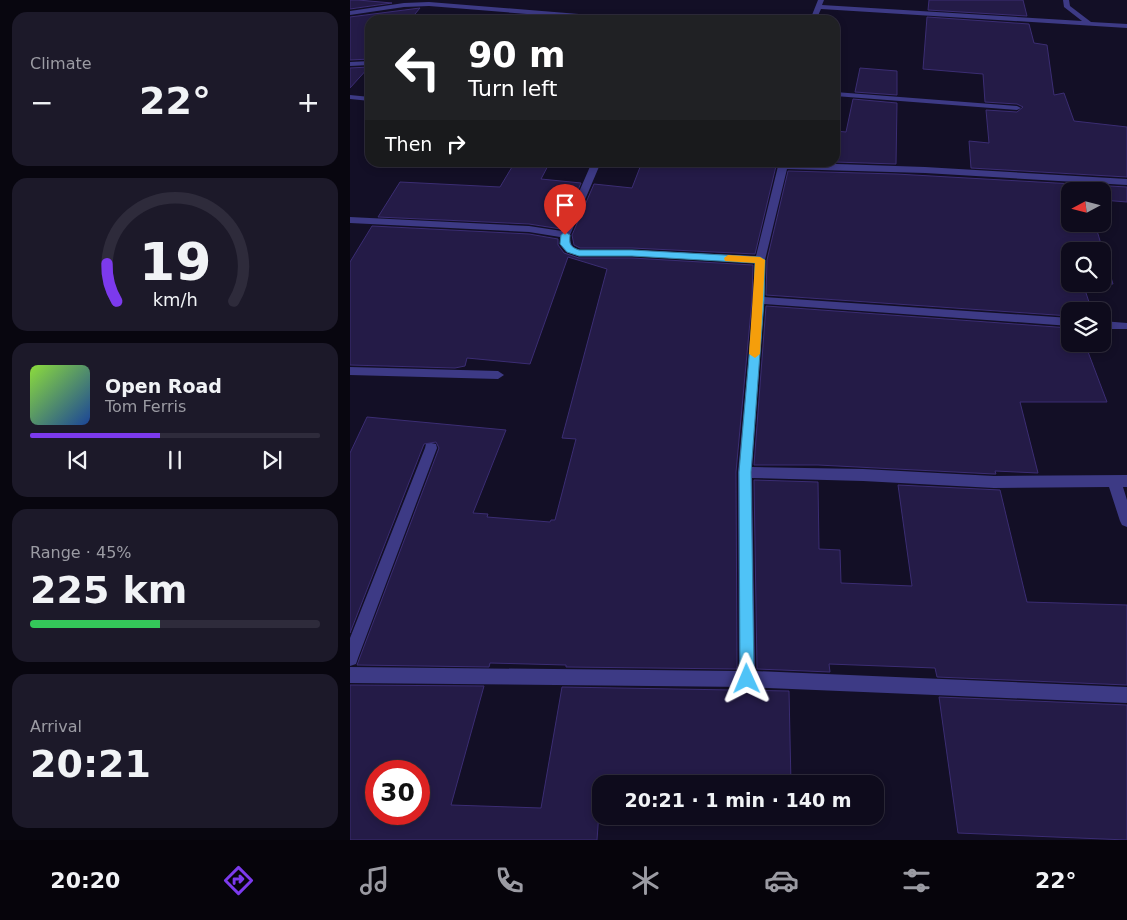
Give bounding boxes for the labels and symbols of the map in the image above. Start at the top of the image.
north arrow [1061,182,1111,232]
pin [544,184,586,235]
position arrow [720,652,772,704]
speed limit sign: 30 [365,760,430,825]

